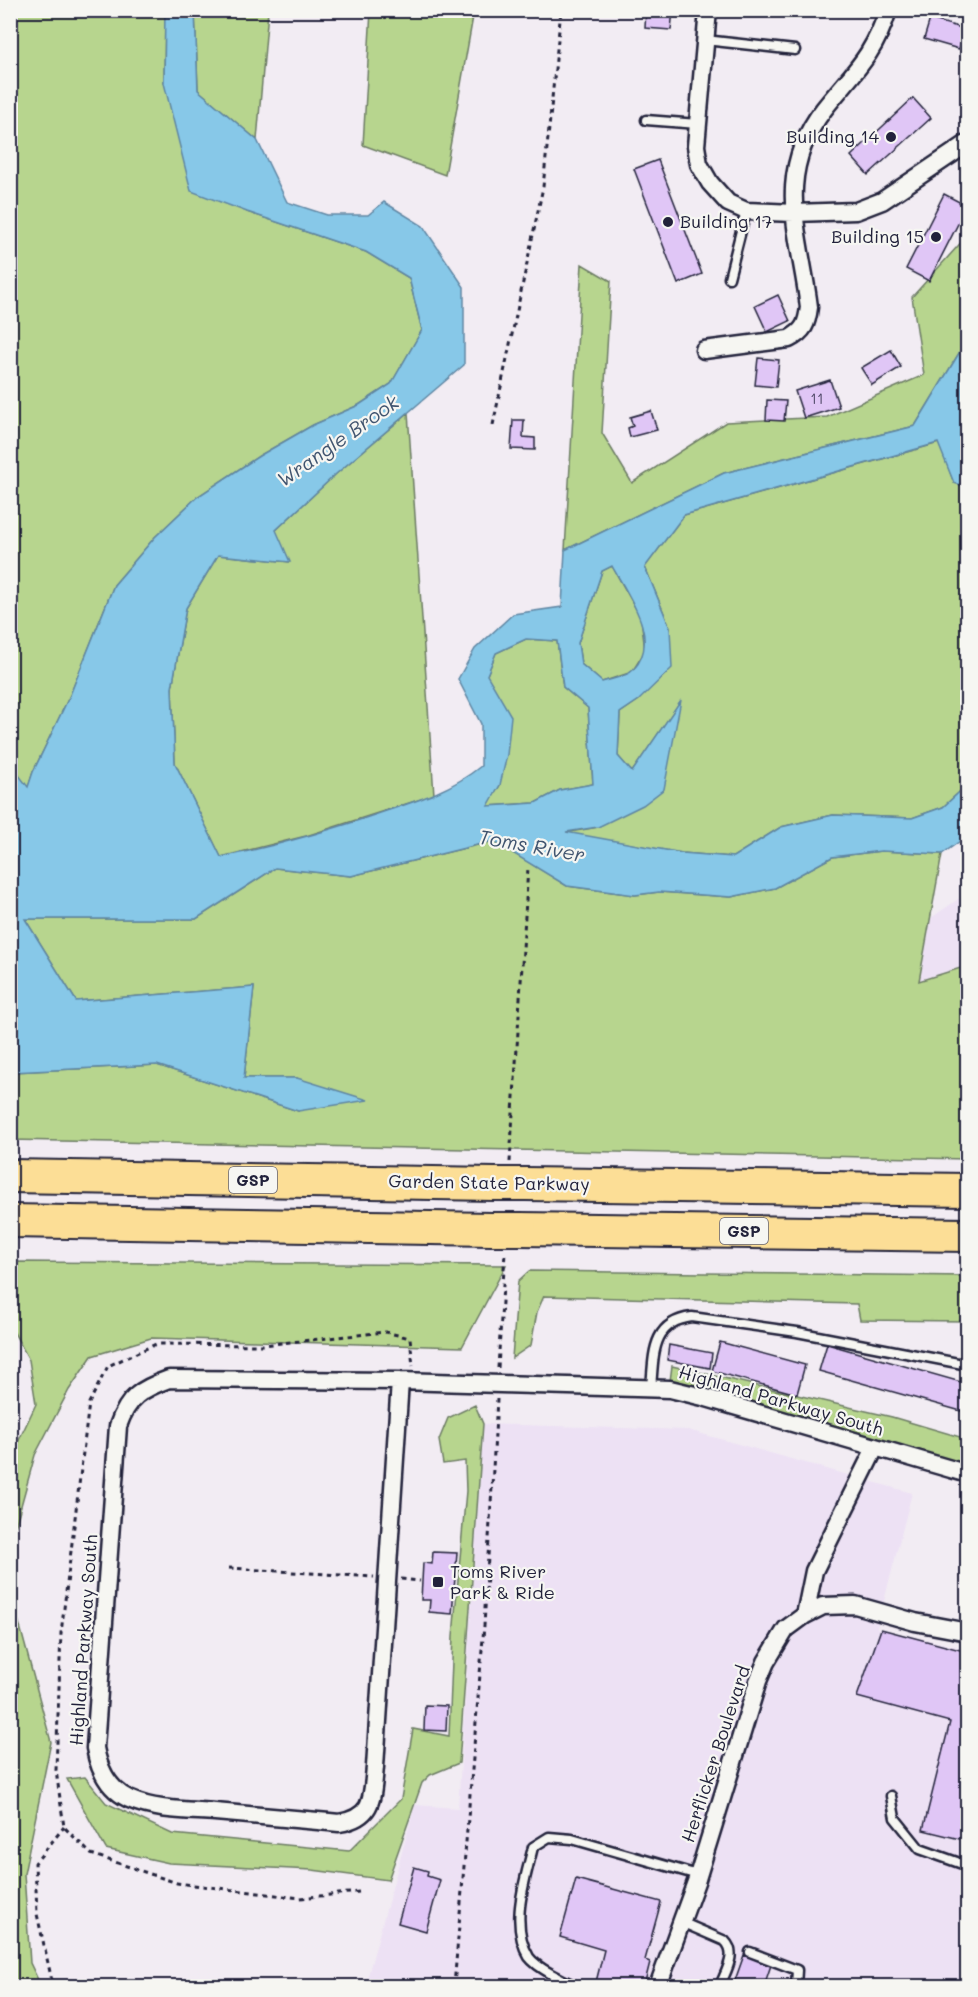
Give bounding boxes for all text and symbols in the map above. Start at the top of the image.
place label: Building 14 [786,124,879,148]
marker: Building 14 [884,130,898,144]
place label: Building 17 [680,209,772,233]
marker: Building 17 [661,215,675,229]
place label: Building 15 [831,224,924,248]
marker: Building 15 [929,230,943,244]
water label: Wrangle Brook [271,388,404,492]
house number: 11 [810,388,824,408]
water label: Toms River [477,823,587,867]
road number: GSP [229,1167,277,1193]
street label: Garden State Parkway [388,1168,590,1196]
road number: GSP [720,1218,768,1244]
street label: Highland Parkway South [676,1359,886,1441]
street label: Highland Parkway South [64,1534,102,1746]
place label: Toms River Park & Ride [450,1559,555,1604]
marker: Toms River Park & Ride [431,1575,445,1589]
street label: Herflicker Boulevard [675,1662,755,1845]

